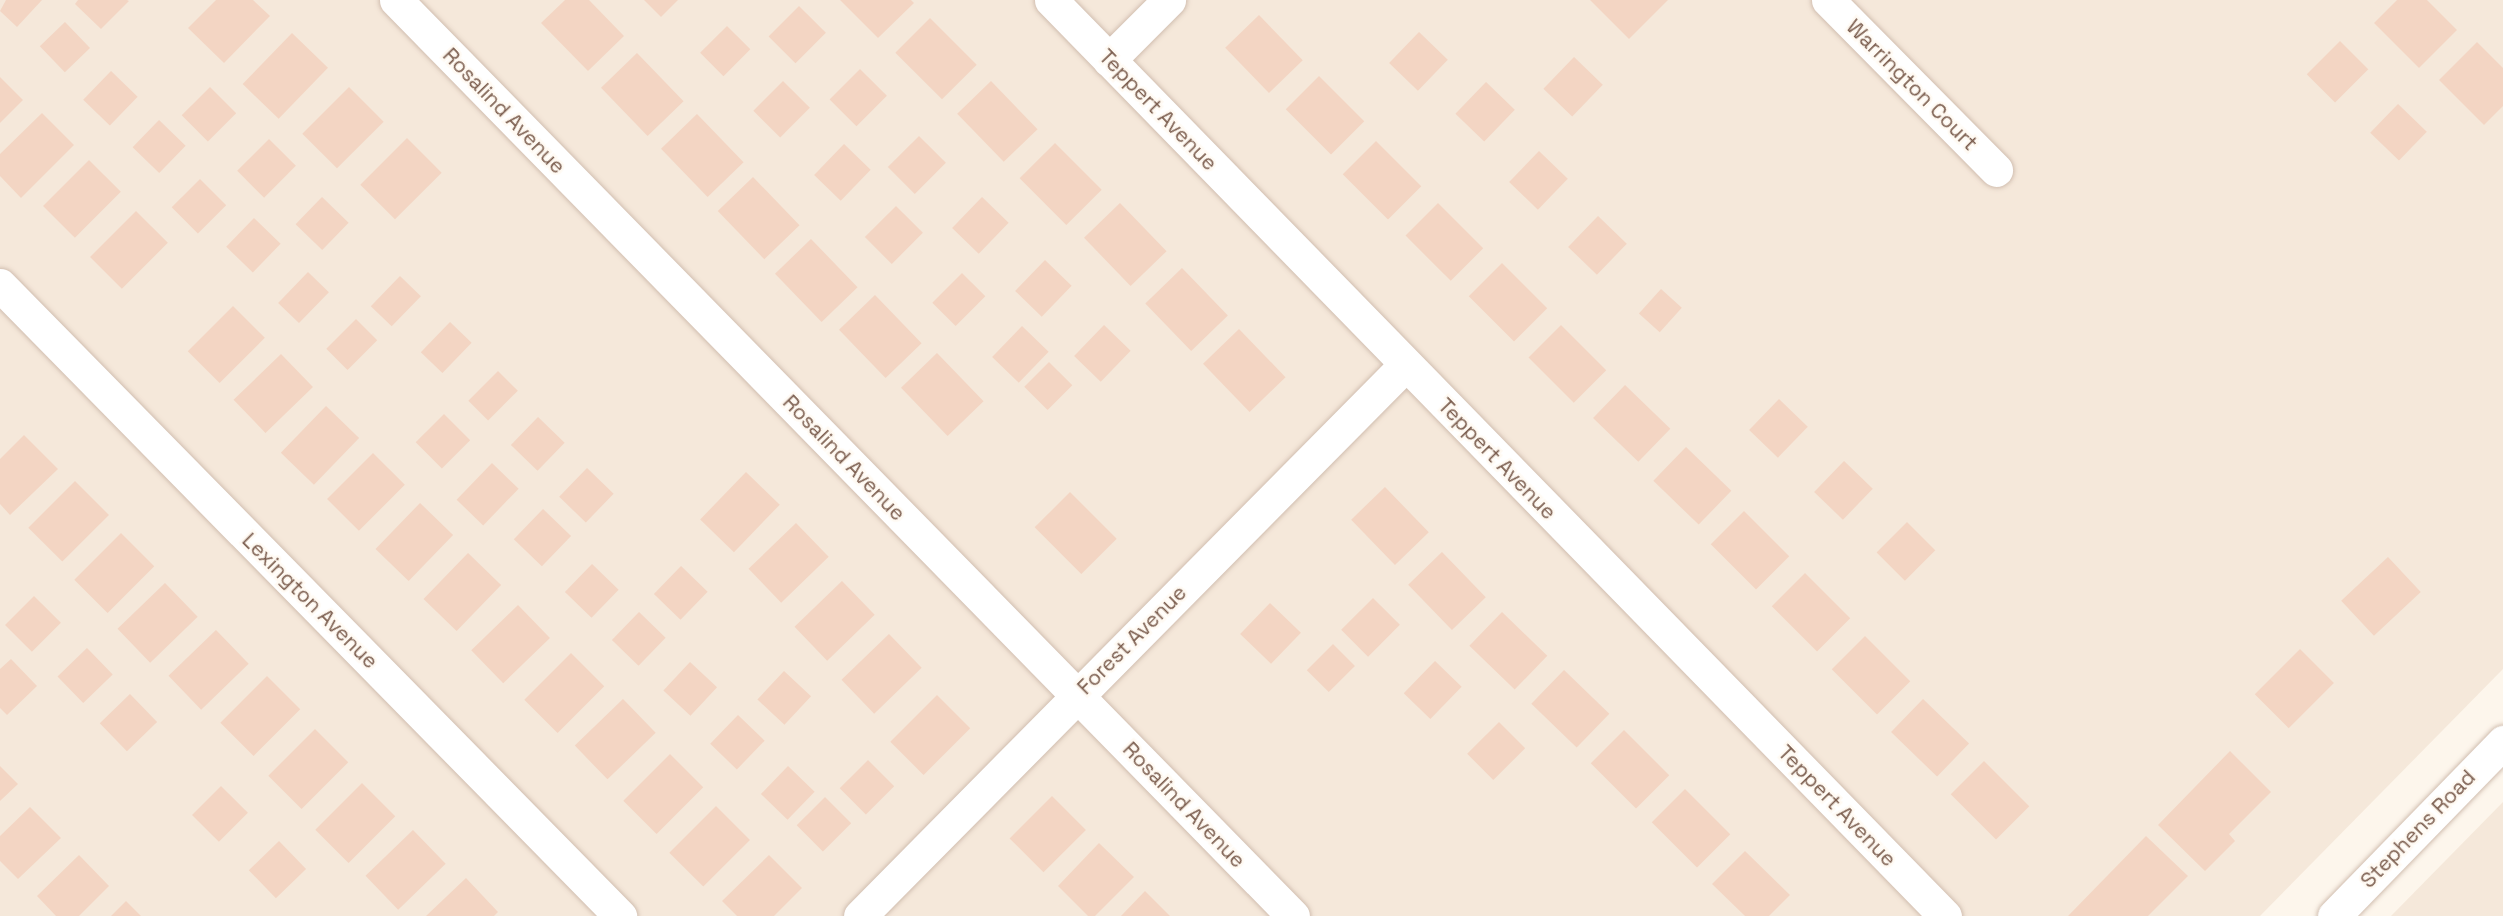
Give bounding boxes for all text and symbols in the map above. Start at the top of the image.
street label: Warrington Court [1841,14,1983,156]
street label: Rosalind Avenue [437,43,571,179]
street label: Teppert Avenue [1094,44,1222,176]
street label: Rosalind Avenue [777,390,911,526]
street label: Teppert Avenue [1433,393,1561,525]
street label: Lexington Avenue [237,528,383,674]
street label: Forest Avenue [1072,580,1192,700]
street label: Rosalind Avenue [1117,737,1251,873]
street label: Teppert Avenue [1773,740,1901,872]
street label: Stephens Road [2355,765,2481,893]

